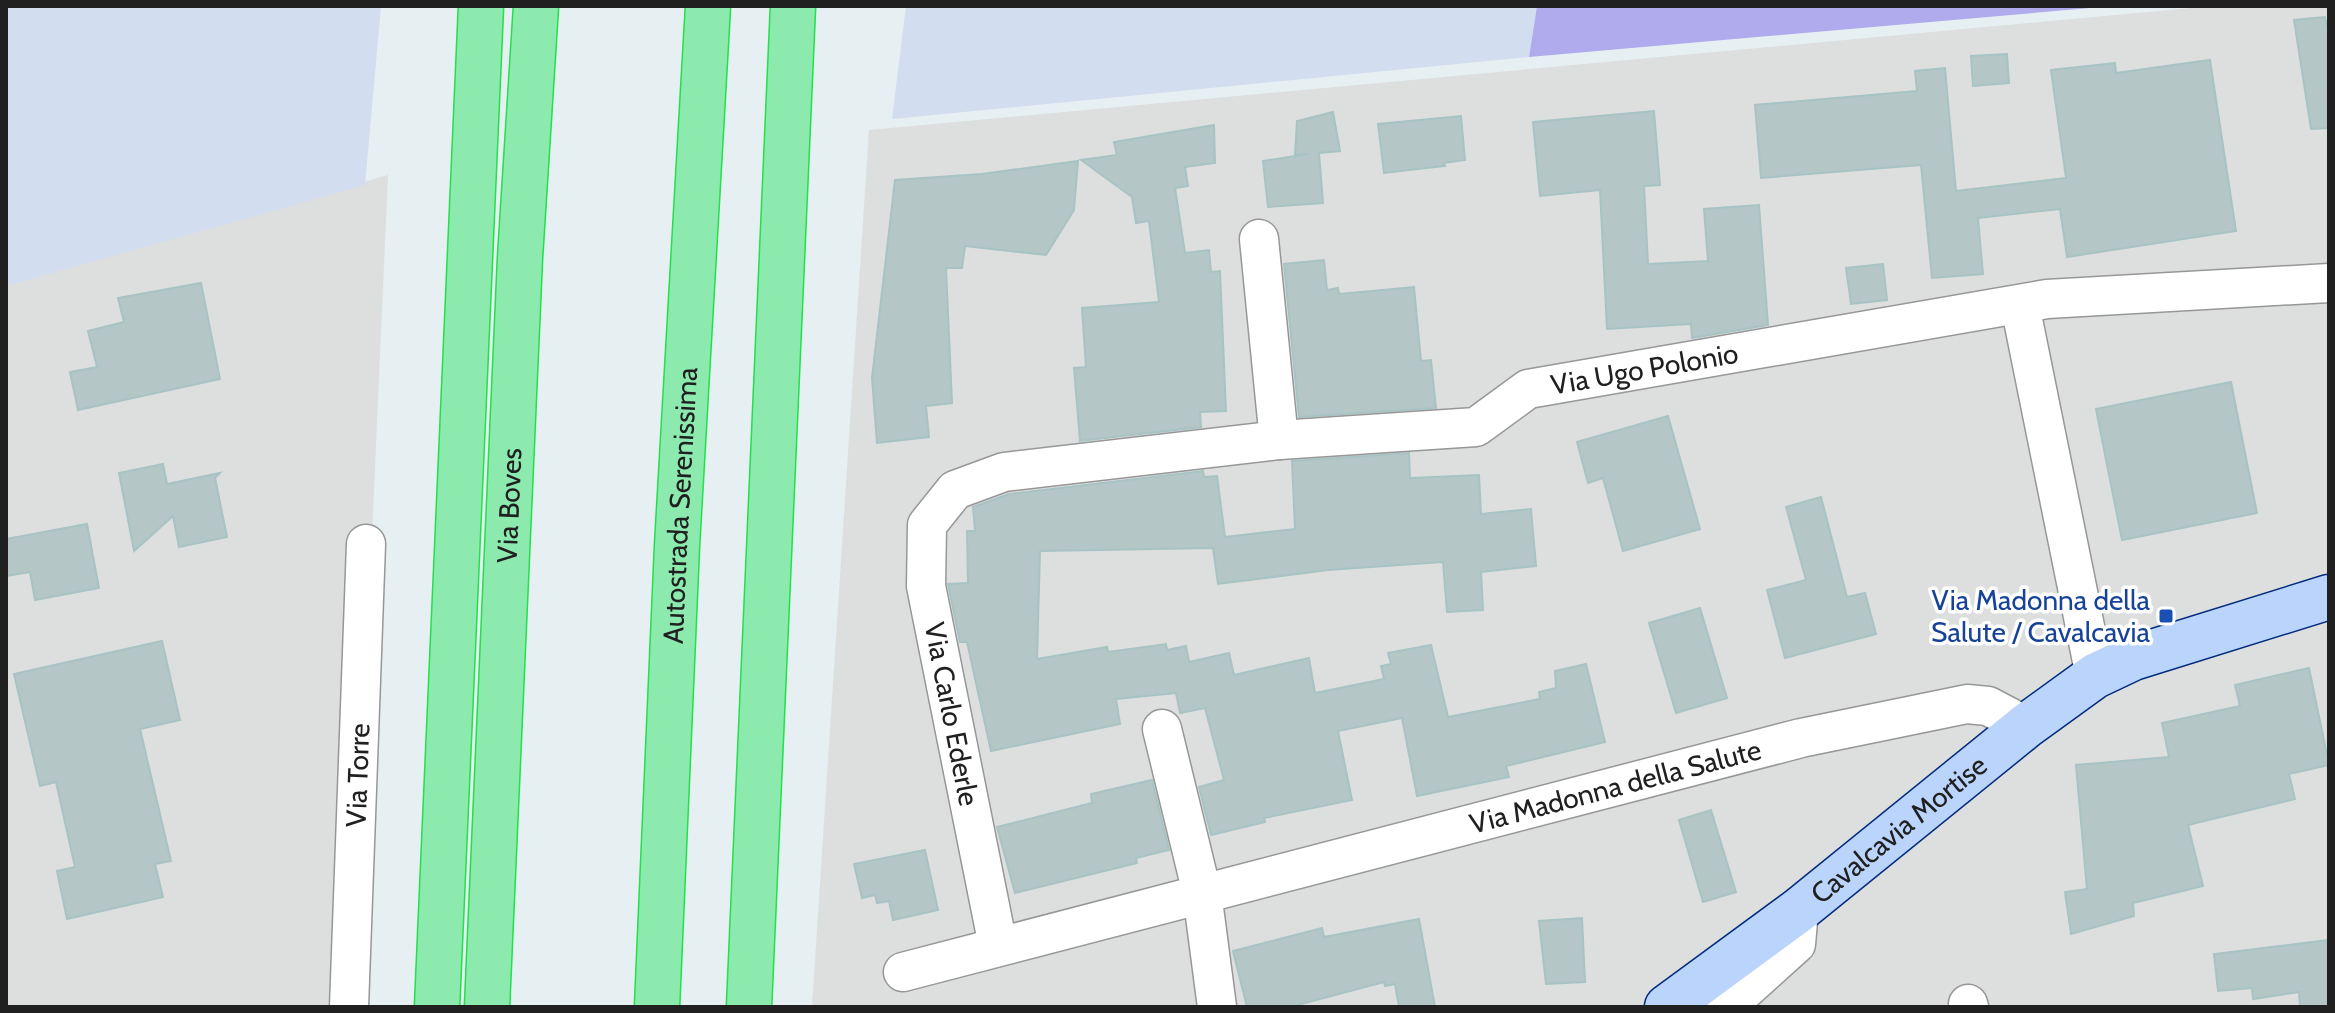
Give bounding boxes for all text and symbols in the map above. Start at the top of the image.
street label: Via Ugo Polonio [1548,336,1741,402]
street label: Autostrada Serenissima [656,366,704,645]
street label: Via Boves [490,447,529,564]
place label: Via Madonna della Salute / Cavalcavia [1931,583,2151,649]
marker: Via Madonna della Salute / Cavalcavia [2157,607,2175,625]
street label: Via Carlo Ederle [918,619,986,809]
street label: Via Torre [339,723,376,828]
street label: Via Madonna della Salute [1466,732,1765,841]
street label: Cavalcavia Mortise [1804,748,1994,911]

